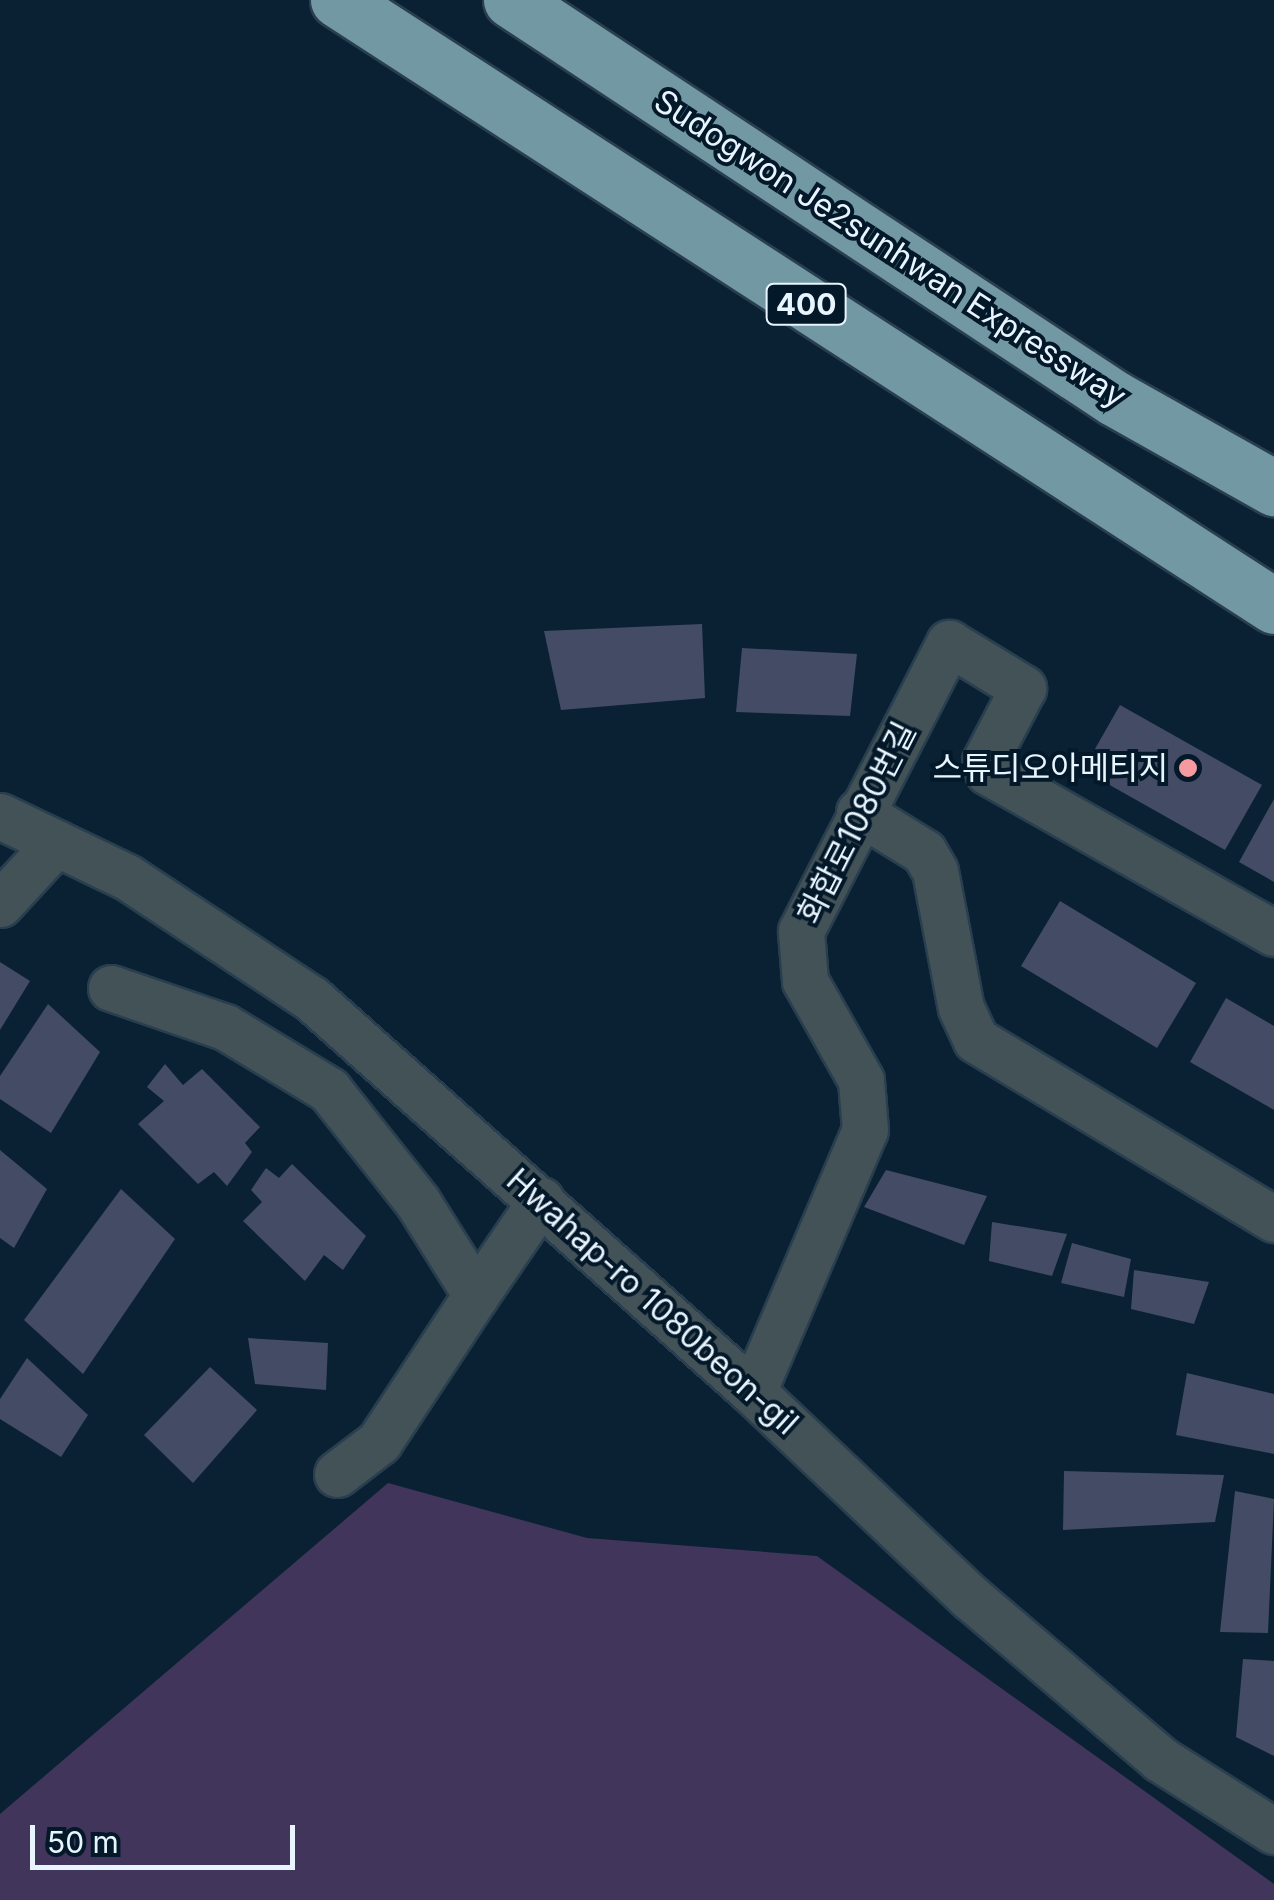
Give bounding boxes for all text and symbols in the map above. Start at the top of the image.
street label: Sudogwon Je2sunhwan Expressway [647,82,1133,416]
road number: 400 [764,279,848,329]
street label: 화합로1080번길 [790,716,924,930]
place label: 스튜디오아메티지 [932,749,1168,787]
marker: 스튜디오아메티지 [1177,757,1199,779]
street label: Hwahap-ro 1080beon-gil [499,1161,805,1443]
scale bar [35,1805,300,1867]
text: 50 m [47,1824,119,1860]

